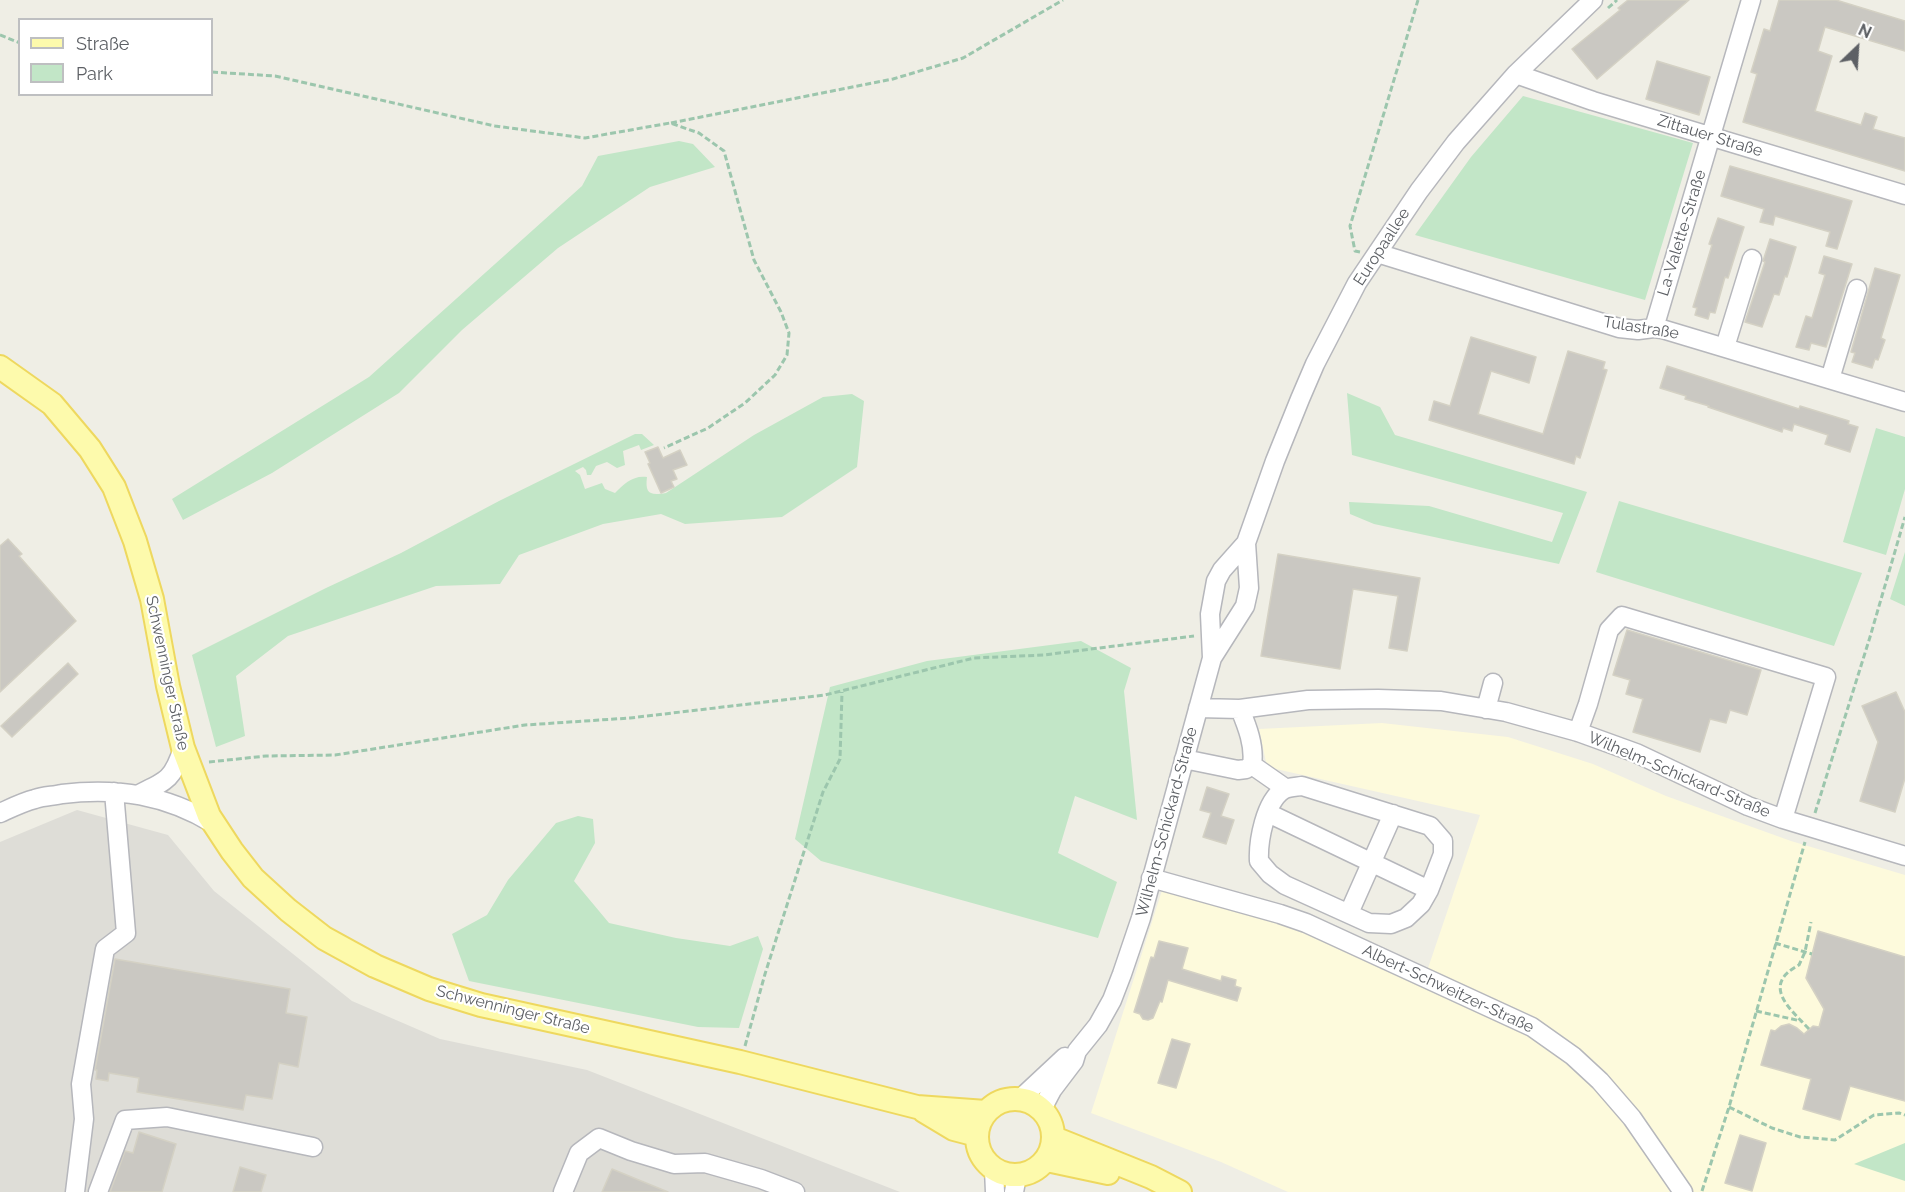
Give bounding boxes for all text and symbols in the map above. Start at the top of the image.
legend [18,18,213,96]
north arrow [1827,18,1887,78]
text: N [1855,20,1874,42]
text: Straße [76,33,129,54]
text: Park [76,63,113,84]
street label: Zittauer Straße [1655,111,1765,161]
street label: La-Valette-Straße [1654,168,1710,298]
street label: Europaallee [1350,205,1414,289]
street label: Tulastraße [1602,313,1680,343]
street label: Schwenninger Straße [141,594,193,752]
street label: Wilhelm-Schickard-Straße [1132,725,1202,919]
street label: Wilhelm-Schickard-Straße [1585,728,1773,822]
street label: Albert-Schweitzer-Straße [1359,941,1537,1037]
street label: Schwenninger Straße [434,982,592,1038]

